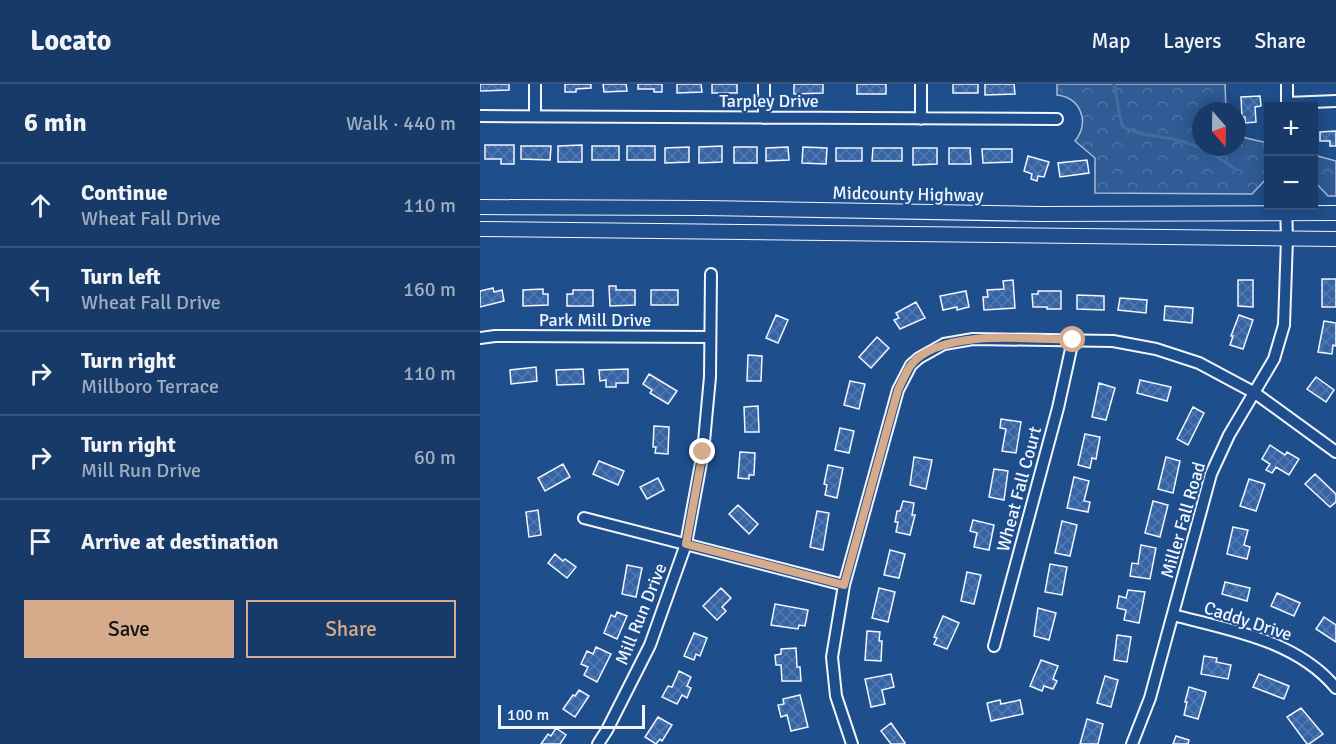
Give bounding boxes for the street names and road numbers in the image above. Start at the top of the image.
street label: Tarpley Drive [719,90,819,112]
street label: Midcounty Highway [832,182,984,206]
street label: Park Mill Drive [539,309,651,331]
street label: Wheat Fall Court [992,424,1046,554]
street label: Miller Fall Road [1156,459,1210,581]
street label: Mill Run Drive [611,560,671,668]
street label: Caddy Drive [1201,596,1295,646]

